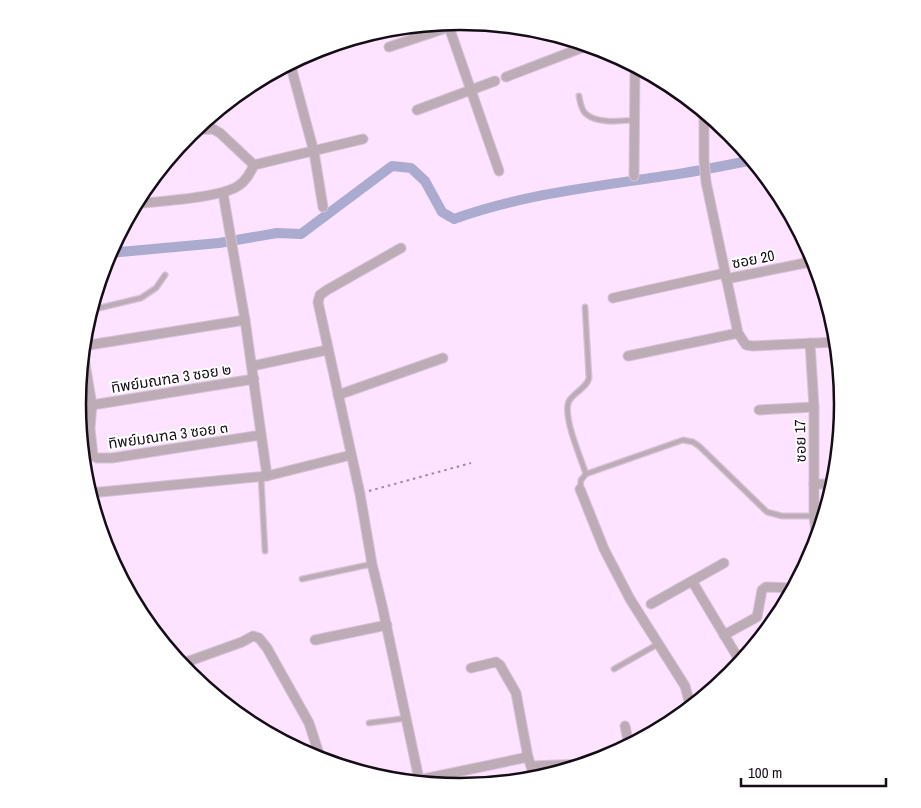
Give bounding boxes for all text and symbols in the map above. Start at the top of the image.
street label: ซอย 20 [730,245,776,273]
street label: ทิพย์มณฑล 3 ซอย ๒ [109,358,233,398]
street label: ทิพย์มณฑล 3 ซอย ๓ [107,416,229,454]
street label: ซอย 17 [789,419,811,463]
scale bar [741,756,886,788]
text: 100 m [748,762,782,783]

